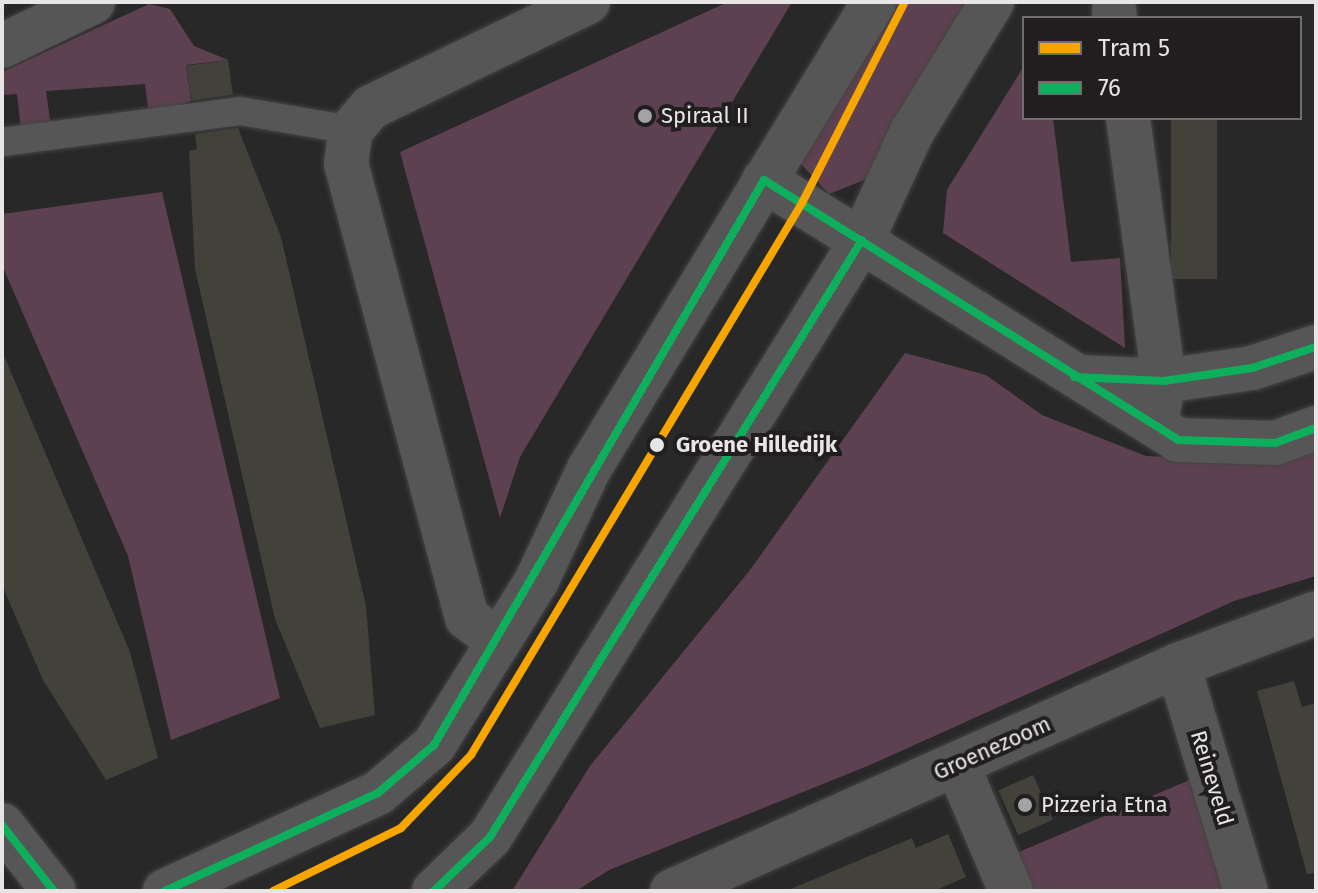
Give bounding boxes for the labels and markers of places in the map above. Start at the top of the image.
place label: Spiraal II [661,103,749,129]
marker: Spiraal II [636,107,654,125]
place label: Groene Hilledijk [676,432,837,458]
marker: Groene Hilledijk [645,433,669,457]
place label: Pizzeria Etna [1041,792,1168,818]
marker: Pizzeria Etna [1016,796,1034,814]

